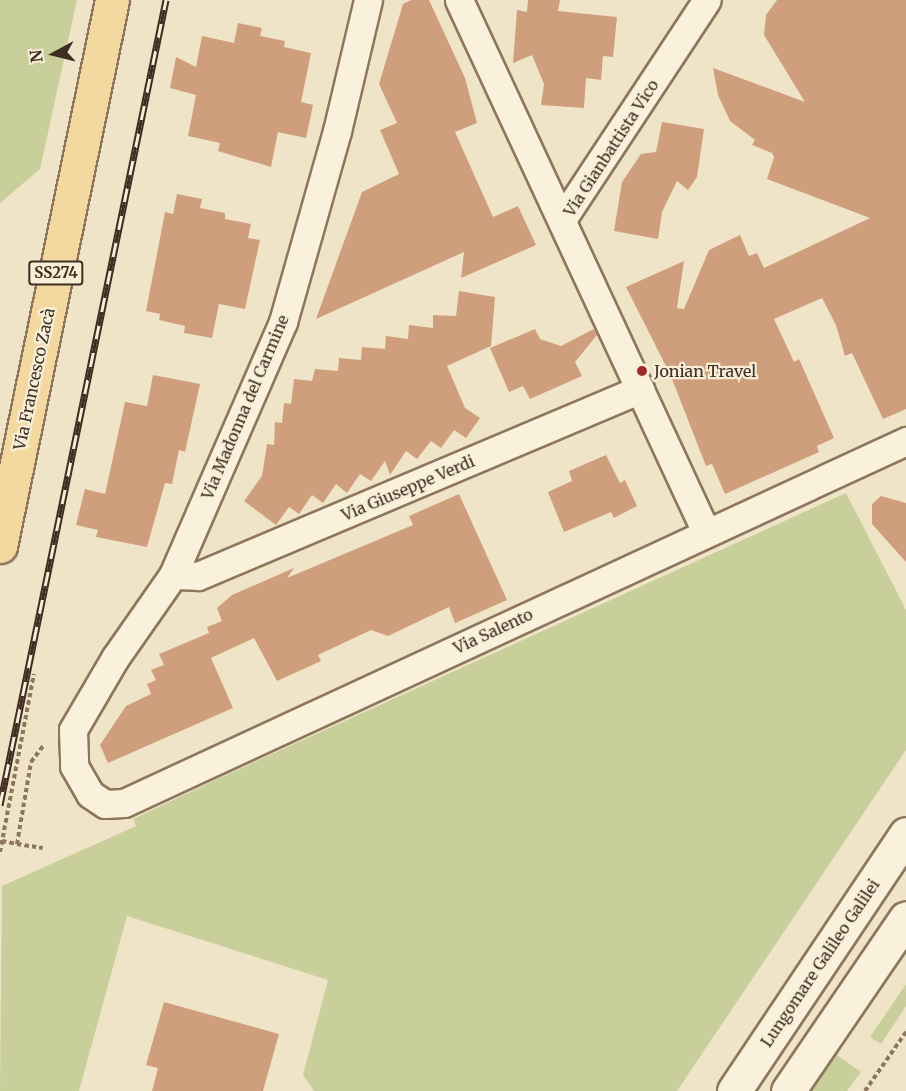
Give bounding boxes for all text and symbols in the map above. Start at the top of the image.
north arrow [24,24,84,84]
text: N [25,49,47,64]
street label: Via Gianbattista Vico [560,76,662,220]
road number: SS274 [28,261,84,285]
street label: Via Francesco Zacà [10,306,58,452]
street label: Via Madonna del Carmine [197,312,293,502]
place label: Jonian Travel [654,361,756,381]
marker: Jonian Travel [635,364,649,378]
street label: Via Giuseppe Verdi [339,451,477,525]
street label: Via Salento [450,604,536,658]
street label: Lungomare Galileo Galilei [757,875,883,1051]

